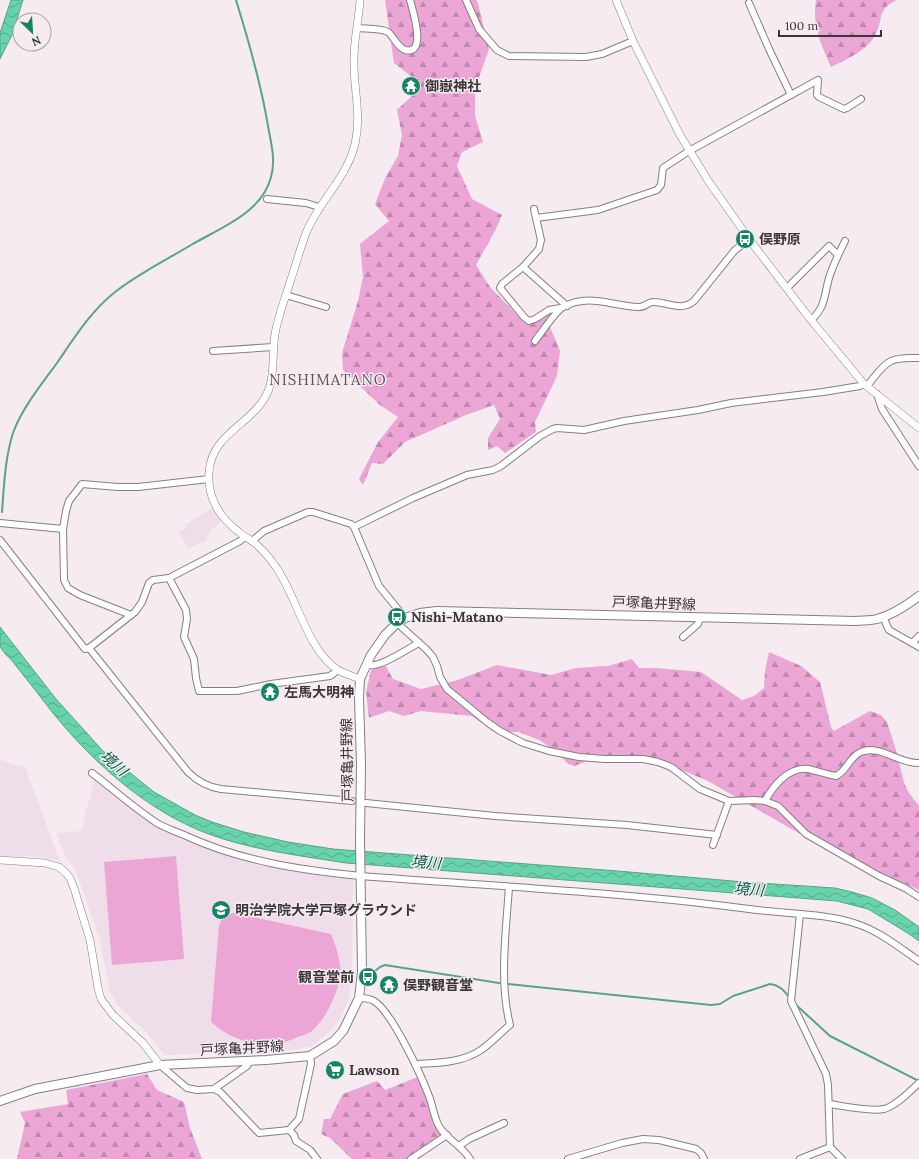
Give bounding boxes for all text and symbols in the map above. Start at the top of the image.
north arrow [12,12,52,52]
scale bar [779,12,881,38]
text: 100 m [785,18,818,33]
text: N [29,33,43,49]
temple icon: 御嶽神社 [400,75,422,97]
place label: 御嶽神社 [425,77,481,95]
bus stop icon: 俣野原 [734,228,756,250]
place label: 俣野原 [759,230,801,248]
district label: NISHIMATANO [269,370,387,389]
street label: 戸塚亀井野線 [612,593,696,613]
bus stop icon: Nishi-Matano [386,606,408,628]
place label: Nishi-Matano [411,608,503,626]
temple icon: 左馬大明神 [259,681,281,703]
place label: 左馬大明神 [284,683,354,701]
street label: 戸塚亀井野線 [337,718,357,802]
water label: 境川 [96,746,133,781]
water label: 境川 [410,851,444,873]
water label: 境川 [733,878,767,900]
school or university icon: 明治学院大学戸塚グラウンド [210,899,232,921]
place label: 明治学院大学戸塚グラウンド [235,901,417,919]
bus stop icon: 観音堂前 [357,966,379,988]
place label: 観音堂前 [298,968,354,986]
temple icon: 俣野観音堂 [378,974,400,996]
place label: 俣野観音堂 [403,976,473,994]
street label: 戸塚亀井野線 [200,1037,284,1059]
supermarket icon: Lawson [324,1059,346,1081]
place label: Lawson [349,1061,400,1079]

